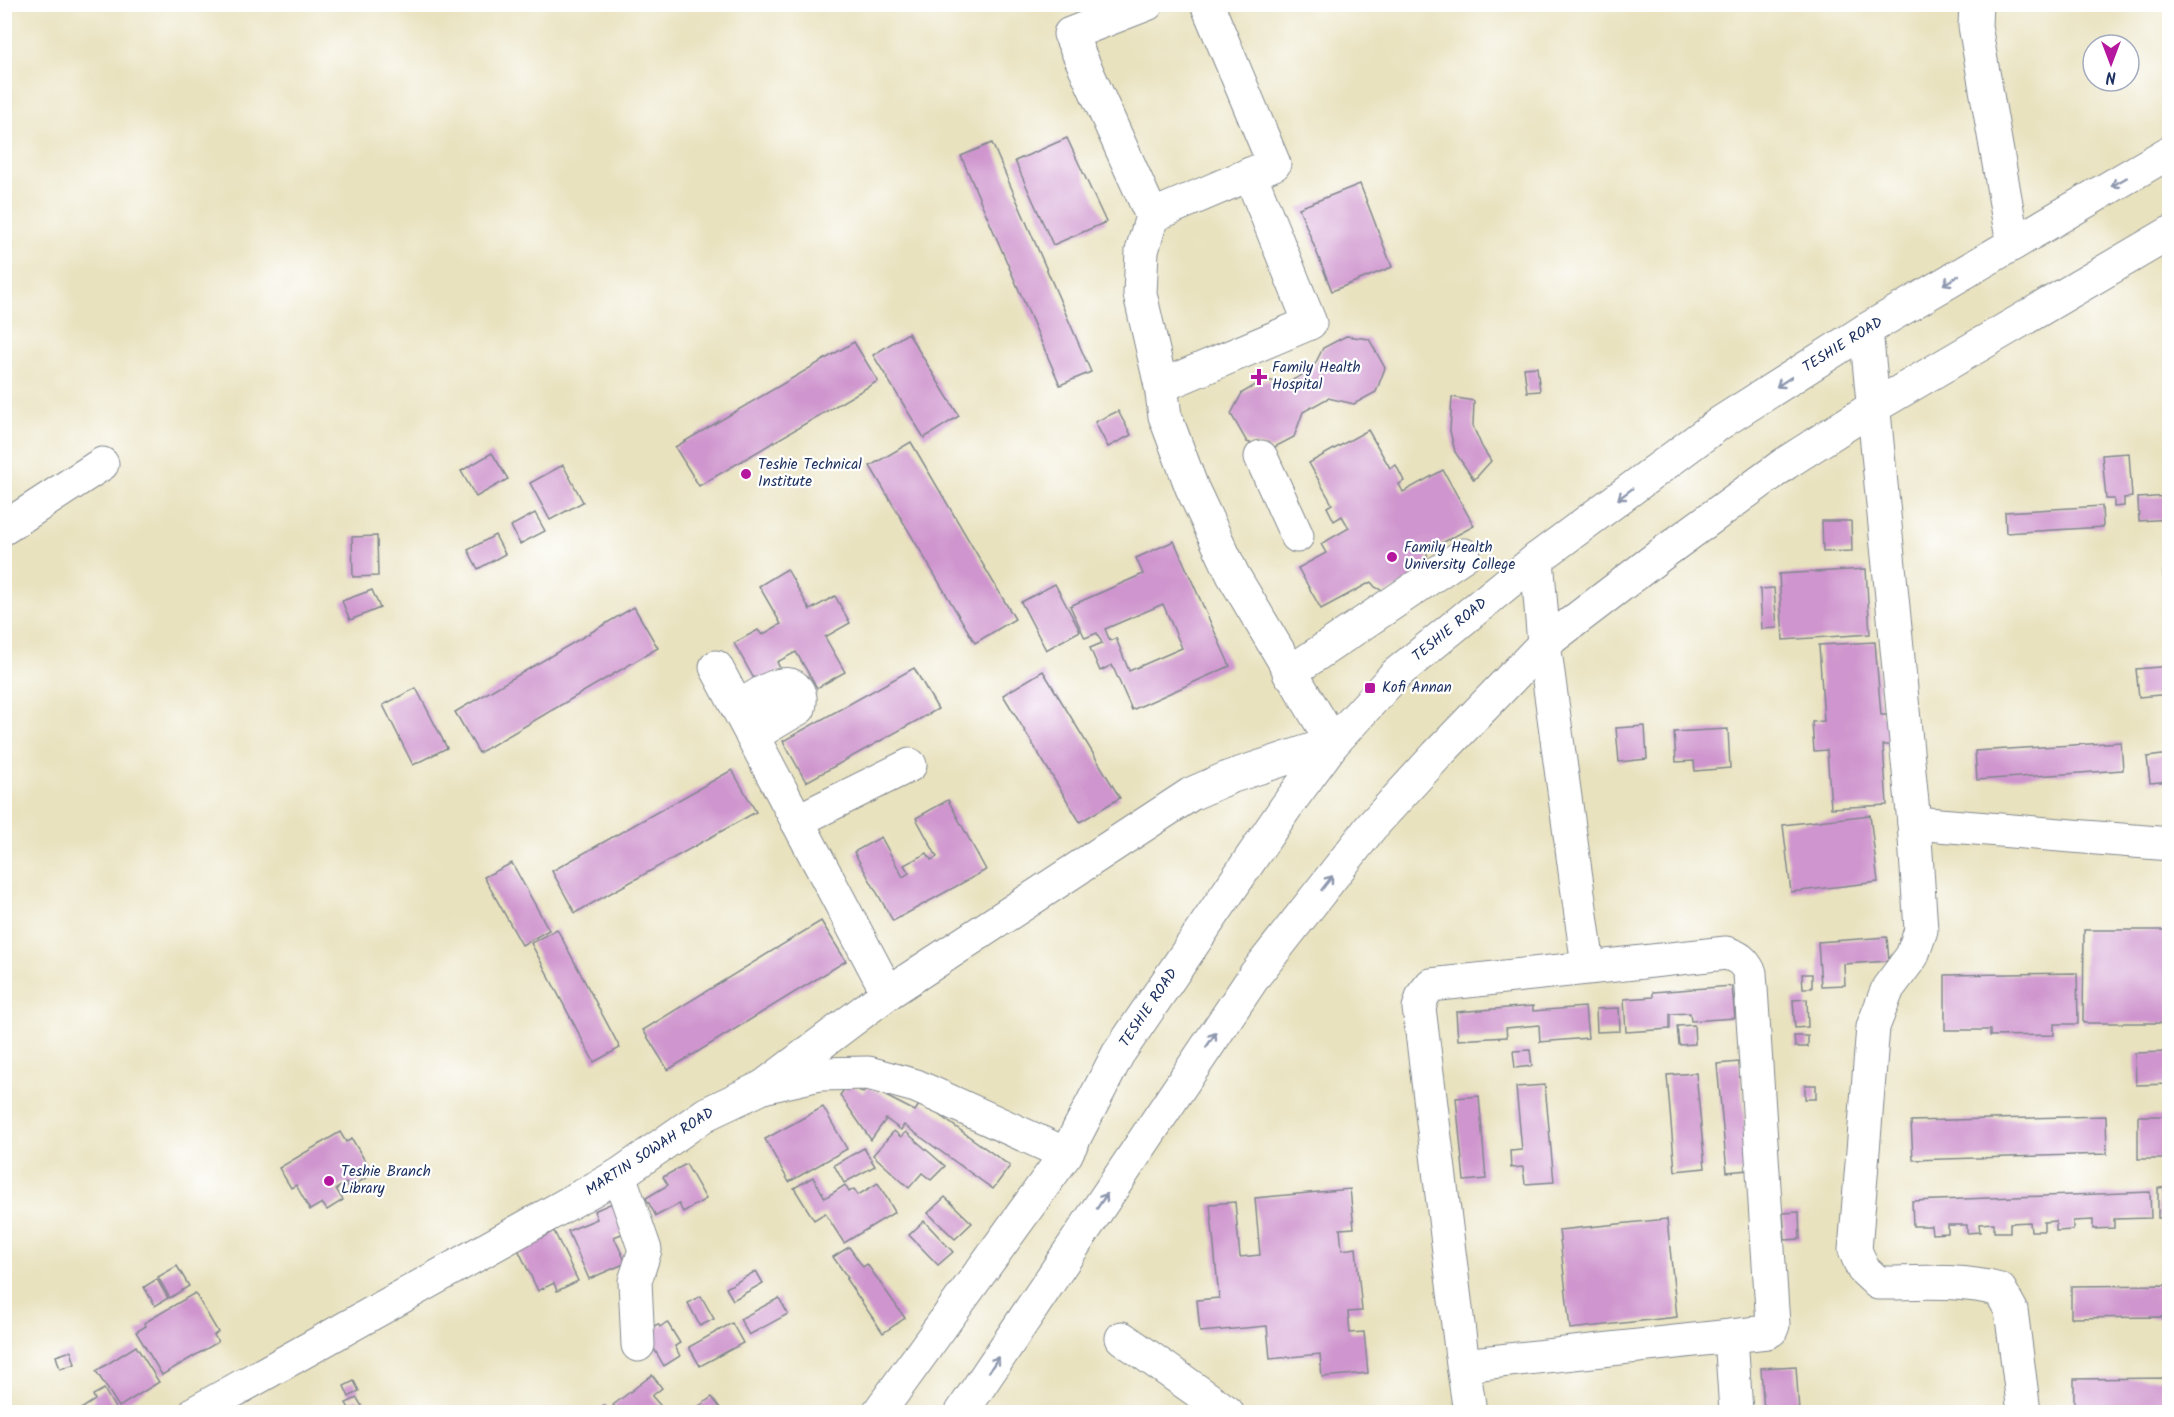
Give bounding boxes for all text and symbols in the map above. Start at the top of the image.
north arrow [2081,33,2141,93]
text: N [2106,64,2116,89]
one-way arrow [2111,176,2128,188]
one-way arrow [1943,275,1960,287]
street label: TESHIE ROAD [1798,311,1888,379]
place label: Family Health Hospital [1272,356,1360,397]
marker: Family Health Hospital [1250,368,1268,386]
one-way arrow [1776,376,1793,388]
place label: Teshie Technical Institute [758,453,862,494]
marker: Teshie Technical Institute [739,467,753,481]
one-way arrow [1617,488,1633,500]
place label: Family Health University College [1404,536,1515,577]
marker: Family Health University College [1385,550,1399,564]
street label: TESHIE ROAD [1407,592,1493,668]
place label: Kofi Annan [1382,676,1452,700]
marker: Kofi Annan [1363,681,1377,695]
one-way arrow [1321,875,1334,891]
street label: TESHIE ROAD [1114,963,1185,1052]
one-way arrow [1205,1032,1217,1049]
street label: MARTIN SOWAH ROAD [581,1101,719,1203]
place label: Teshie Branch Library [341,1160,431,1201]
marker: Teshie Branch Library [322,1174,336,1188]
one-way arrow [1096,1194,1108,1210]
one-way arrow [988,1356,1000,1373]

